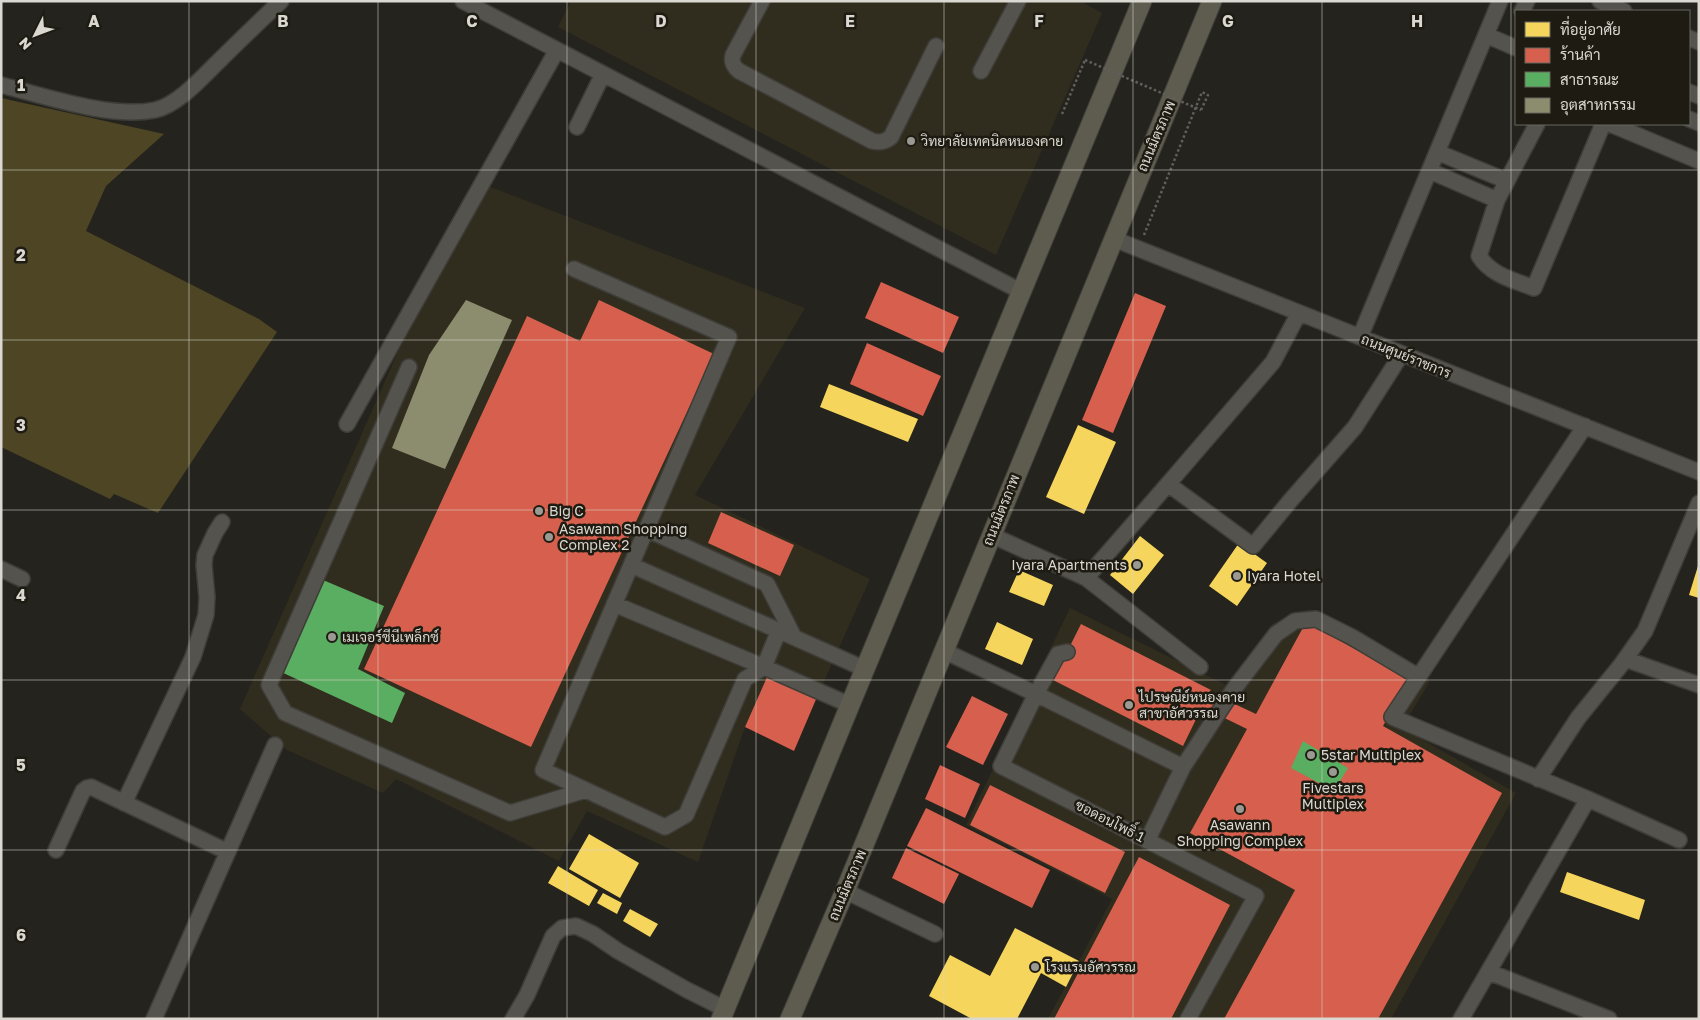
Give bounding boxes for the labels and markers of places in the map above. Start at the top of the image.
place label: วิทยาลัยเทคนิคหนองคาย [920,132,1063,149]
marker: วิทยาลัยเทคนิคหนองคาย [905,135,917,147]
place label: Big C [549,502,584,519]
marker: Big C [533,505,545,517]
place label: Asawann Shopping Complex 2 [559,520,687,553]
marker: Asawann Shopping Complex 2 [543,531,555,543]
place label: Iyara Apartments [1011,556,1127,573]
marker: Iyara Apartments [1131,559,1143,571]
place label: Iyara Hotel [1247,567,1321,584]
marker: Iyara Hotel [1231,570,1243,582]
place label: เมเจอร์ซีนีเพล็กซ์ [342,628,439,645]
marker: เมเจอร์ซีนีเพล็กซ์ [326,631,338,643]
place label: ไปรษณีย์หนองคาย สาขาอัศวรรณ [1138,688,1245,721]
marker: ไปรษณีย์หนองคาย สาขาอัศวรรณ [1123,699,1135,711]
place label: 5star Multiplex [1321,746,1422,763]
marker: 5star Multiplex [1305,749,1317,761]
marker: Fivestars Multiplex [1327,766,1339,778]
place label: Fivestars Multiplex [1302,779,1365,812]
marker: Asawann Shopping Complex [1234,803,1246,815]
place label: Asawann Shopping Complex [1177,816,1304,849]
place label: โรงแรมอัศวรรณ [1044,958,1136,975]
marker: โรงแรมอัศวรรณ [1029,961,1041,973]

